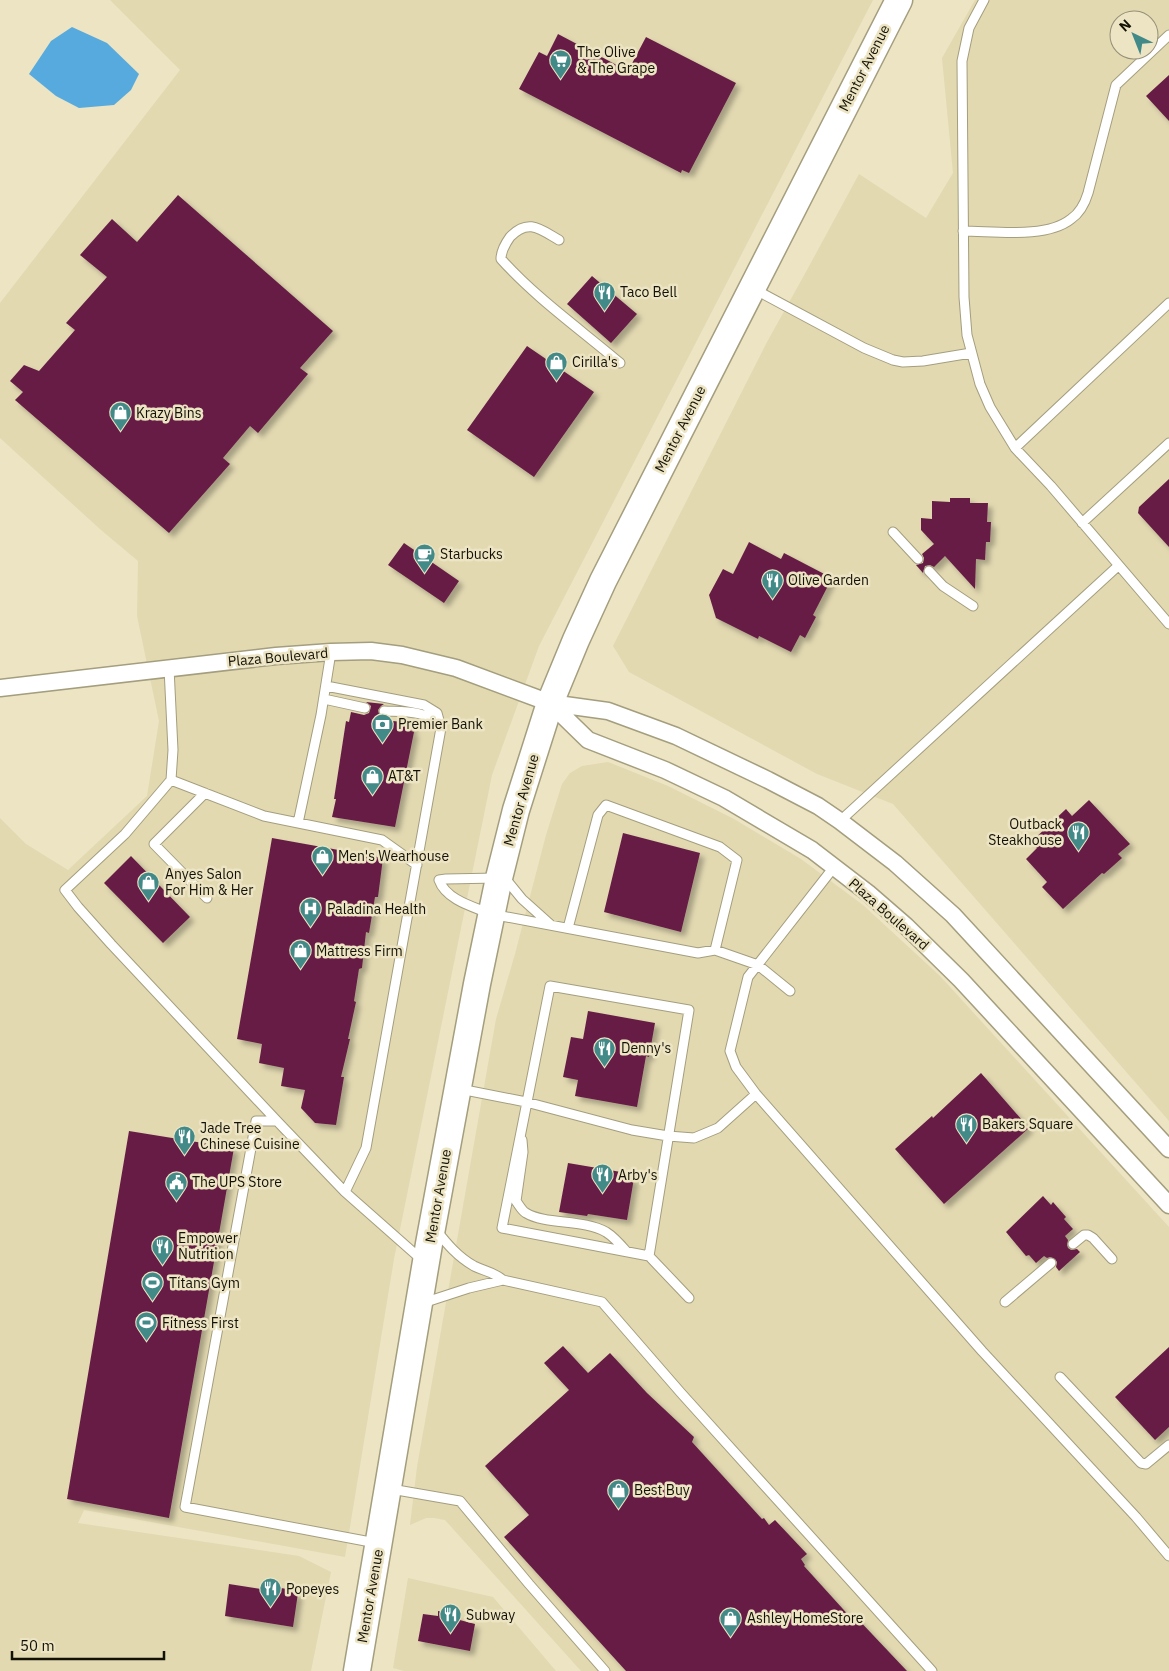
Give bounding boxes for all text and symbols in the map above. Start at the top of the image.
north arrow [1109,10,1159,60]
text: N [1115,15,1135,36]
street label: Mentor Avenue [834,21,894,114]
place label: The Olive & The Grape [577,43,655,77]
supermarket icon: The Olive & The Grape [549,48,573,79]
restaurant icon: Taco Bell [592,280,616,311]
place label: Taco Bell [620,283,677,301]
shop icon: Cirilla's [544,350,568,381]
place label: Cirilla's [572,353,618,371]
street label: Mentor Avenue [650,382,710,475]
shop icon: Krazy Bins [108,401,132,432]
place label: Krazy Bins [136,404,202,422]
cafe icon: Starbucks [412,542,436,573]
place label: Starbucks [440,545,503,563]
restaurant icon: Olive Garden [760,568,784,599]
place label: Olive Garden [788,571,869,589]
street label: Plaza Boulevard [227,644,329,670]
bank icon: Premier Bank [370,712,394,743]
place label: Premier Bank [398,715,484,733]
street label: Mentor Avenue [499,752,543,848]
shop icon: AT&T [360,764,384,795]
place label: AT&T [388,767,421,785]
place label: Outback Steakhouse [988,815,1063,849]
restaurant icon: Outback Steakhouse [1066,820,1090,851]
shop icon: Men's Wearhouse [310,844,334,875]
place label: Men's Wearhouse [338,847,449,865]
place label: Anyes Salon For Him & Her [165,865,253,899]
shop icon: Anyes Salon For Him & Her [137,870,161,901]
street label: Plaza Boulevard [845,874,933,954]
hospital icon: Paladina Health [299,897,323,928]
place label: Paladina Health [327,900,426,918]
shop icon: Mattress Firm [288,939,312,970]
place label: Mattress Firm [316,942,403,960]
restaurant icon: Denny's [593,1036,617,1067]
place label: Denny's [621,1039,672,1057]
restaurant icon: Bakers Square [954,1112,978,1143]
place label: Bakers Square [982,1115,1073,1133]
place label: Jade Tree Chinese Cuisine [200,1119,300,1153]
restaurant icon: Jade Tree Chinese Cuisine [172,1124,196,1155]
street label: Mentor Avenue [421,1147,455,1244]
restaurant icon: Arby's [590,1163,614,1194]
place label: Arby's [618,1166,658,1184]
public building icon: The UPS Store [164,1170,188,1201]
place label: The UPS Store [192,1173,282,1191]
place label: Empower Nutrition [178,1229,238,1263]
restaurant icon: Empower Nutrition [150,1234,174,1265]
sports icon: Titans Gym [141,1271,165,1302]
place label: Titans Gym [169,1274,240,1292]
sports icon: Fitness First [134,1311,158,1342]
place label: Fitness First [162,1314,239,1332]
shop icon: Best Buy [606,1478,630,1509]
place label: Best Buy [634,1481,690,1499]
street label: Mentor Avenue [353,1547,387,1644]
restaurant icon: Popeyes [258,1577,282,1608]
place label: Popeyes [286,1580,339,1598]
restaurant icon: Subway [438,1603,462,1634]
place label: Subway [466,1606,515,1624]
shop icon: Ashley HomeStore [719,1606,743,1637]
place label: Ashley HomeStore [747,1609,864,1627]
scale bar [12,1628,165,1660]
text: 50 m [20,1636,55,1655]

